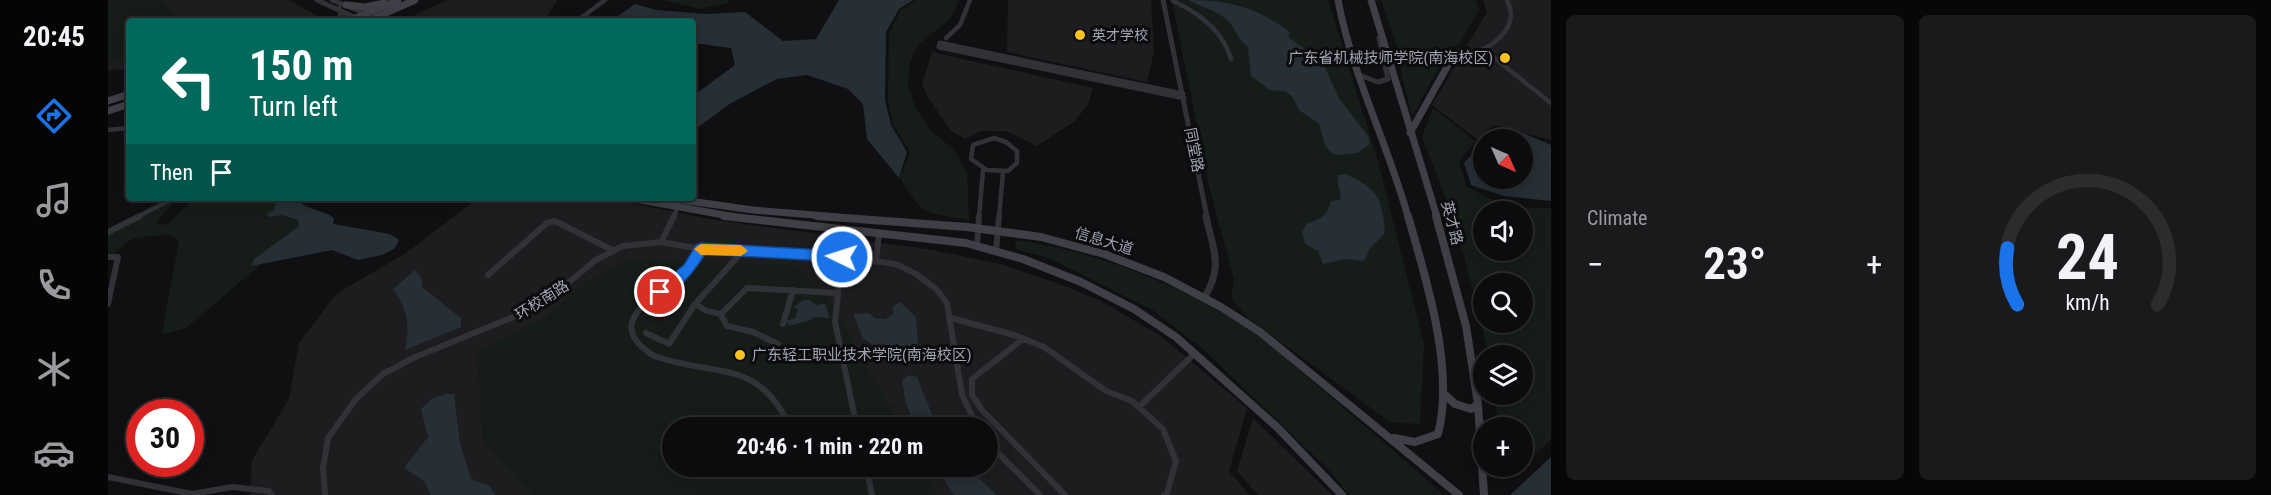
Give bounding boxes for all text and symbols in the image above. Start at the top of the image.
text: 20:45 [23,21,85,53]
place label: 英才学校 [1092,27,1148,43]
marker: 英才学校 [1073,28,1087,42]
text: 150 m [249,41,354,90]
icon: left [150,42,228,120]
place label: 广东省机械技师学院(南海校区) [1289,49,1493,67]
marker: 广东省机械技师学院(南海校区) [1498,51,1512,65]
text: Turn left [249,91,338,123]
icon: directions [33,95,75,137]
street label: 同堂路 [1181,126,1207,174]
north arrow [1473,129,1533,189]
map controls [1473,129,1533,477]
icon: arrive [205,156,238,189]
text: Then [150,160,193,185]
icon: music [33,179,75,221]
street label: 英才路 [1437,199,1467,247]
button: sound [1473,201,1533,261]
text: Climate [1587,206,1647,230]
text: 24 [2056,221,2119,294]
street label: 信息大道 [1073,224,1135,258]
position arrow [810,225,874,289]
text: 23° [1703,237,1766,290]
text: − [1587,245,1604,284]
text: + [1866,245,1882,284]
icon: phone [33,264,75,306]
pin [634,266,685,317]
button: search [1473,273,1533,333]
icon: arrive [643,275,676,308]
street label: 环校南路 [512,276,572,324]
text: km/h [2065,290,2109,315]
button: layers [1473,345,1533,405]
place label: 广东轻工职业技术学院(南海校区) [752,346,972,364]
icon: climate [33,348,75,390]
marker: 广东轻工职业技术学院(南海校区) [733,348,747,362]
speed limit sign: 30 [126,399,204,477]
button: + [1473,417,1533,477]
icon: car [33,432,75,474]
text: 20:46 · 1 min · 220 m [737,434,923,459]

